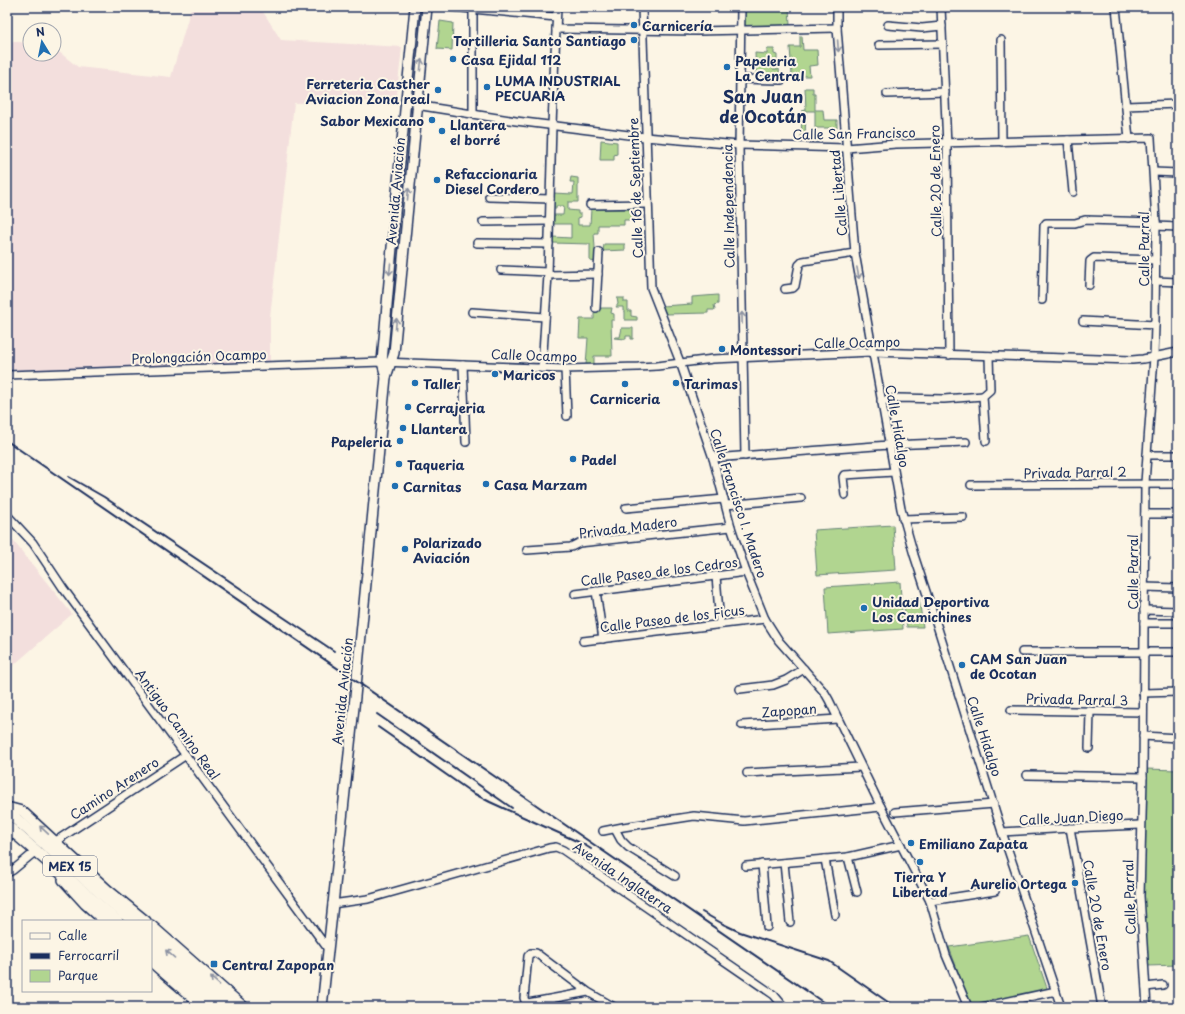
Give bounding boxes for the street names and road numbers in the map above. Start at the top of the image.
street label: Calle 16 de Septiembre [623,117,647,259]
street label: Calle San Francisco [792,122,916,144]
street label: Calle 20 de Enero [925,125,945,237]
street label: Avenida Aviación [381,136,409,246]
street label: Calle Independencia [717,143,739,269]
street label: Calle Libertad [825,149,851,237]
street label: Calle Parral [1134,211,1153,287]
street label: Calle Ocampo [814,332,900,352]
street label: Prolongación Ocampo [131,344,267,368]
street label: Calle Ocampo [491,344,577,366]
street label: Calle Hidalgo [881,383,915,469]
street label: Calle Francisco I. Madero [706,426,772,580]
street label: Privada Parral 2 [1023,462,1127,482]
street label: Privada Madero [578,512,678,542]
street label: Calle Parral [1123,534,1142,610]
street label: Calle Paseo de los Cedros [579,552,739,590]
street label: Calle Paseo de los Ficus [599,600,745,636]
street label: Avenida Aviación [327,636,357,746]
street label: Antiguo Camino Real [131,665,225,783]
street label: Privada Parral 3 [1026,689,1128,709]
street label: Calle Hidalgo [963,693,1007,779]
street label: Zapopan [761,699,817,721]
street label: Camino Arenero [66,752,162,824]
street label: Calle Juan Diego [1018,805,1124,829]
street label: Avenida Inglaterra [569,837,677,918]
road number: MEX 15 [43,856,97,876]
street label: Calle 20 de Enero [1079,858,1117,972]
street label: Calle Parral [1118,859,1140,935]

